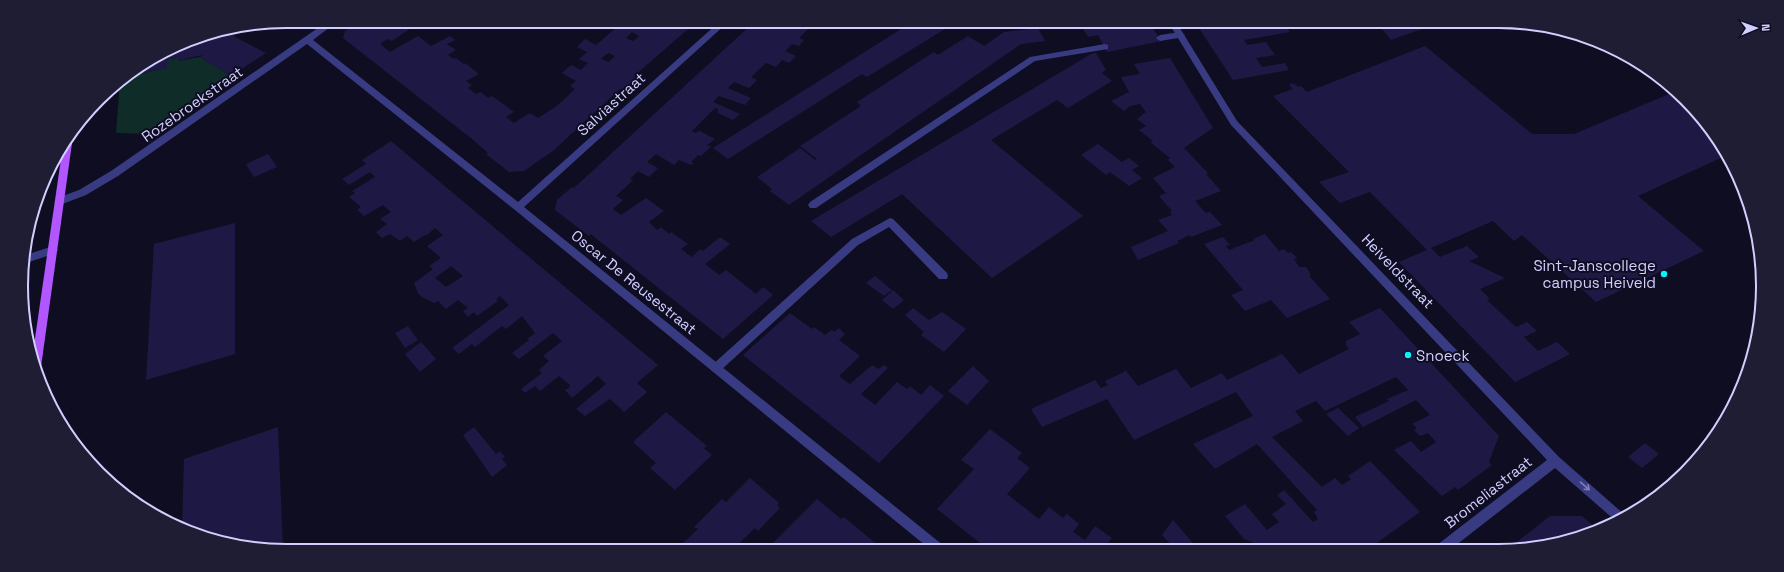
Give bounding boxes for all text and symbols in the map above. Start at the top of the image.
north arrow [1736,8,1776,48]
text: N [1759,24,1773,32]
street label: Rozebroekstraat [138,62,247,146]
street label: Salviastraat [573,68,649,140]
street label: Oscar De Reusestraat [568,226,701,338]
street label: Heiveldstraat [1358,230,1438,312]
place label: Sint-Janscollege campus Heiveld [1533,256,1656,292]
marker: Sint-Janscollege campus Heiveld [1659,269,1669,279]
place label: Snoeck [1416,346,1470,365]
marker: Snoeck [1403,350,1413,360]
street label: Bromeliastraat [1440,452,1536,532]
one-way arrow [1579,482,1590,491]

